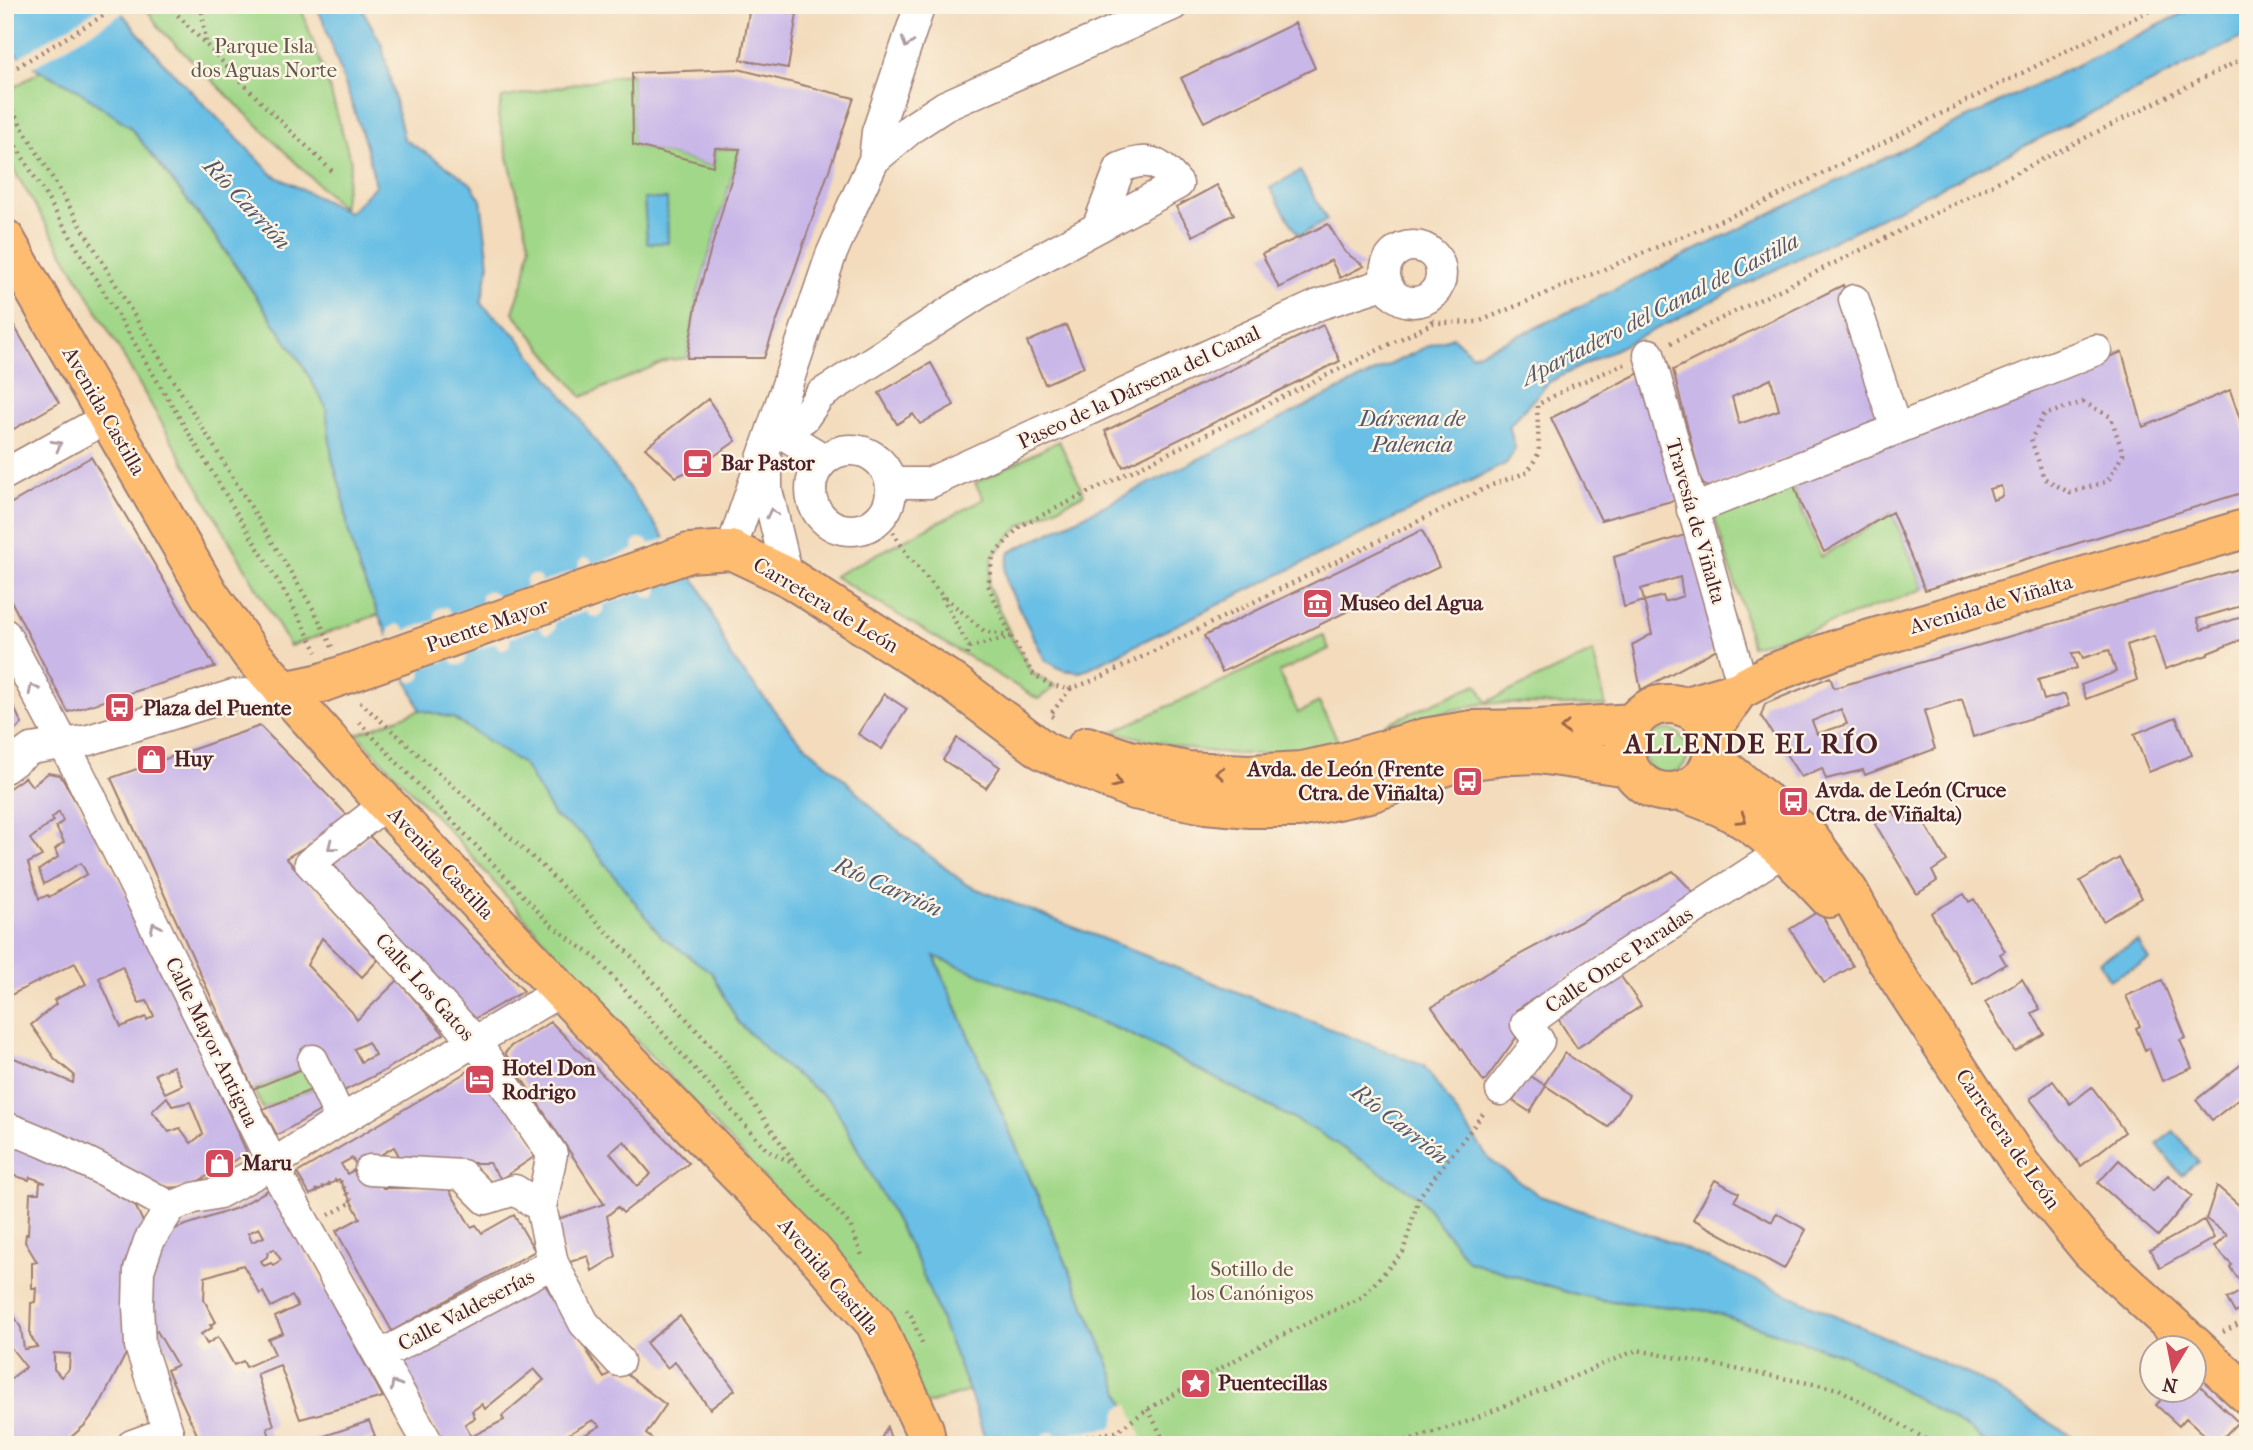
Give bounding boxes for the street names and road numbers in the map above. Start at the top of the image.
street label: Paseo de la Dársena del Canal [1014,320,1264,454]
street label: Avenida Castilla [57,342,151,480]
street label: Travesía de Viñalta [1661,436,1731,607]
street label: Carretera de León [749,552,903,658]
street label: Avenida de Viñalta [1906,569,2076,639]
street label: Puente Mayor [423,593,552,657]
street label: Avenida Castilla [382,801,499,924]
street label: Calle Once Paradas [1541,902,1698,1018]
street label: Calle Los Gatos [370,928,480,1046]
street label: Calle Mayor Antigua [160,953,264,1131]
street label: Carretera de León [1951,1064,2065,1214]
street label: Avenida Castilla [773,1212,885,1339]
street label: Calle Valdeserías [394,1264,538,1356]

